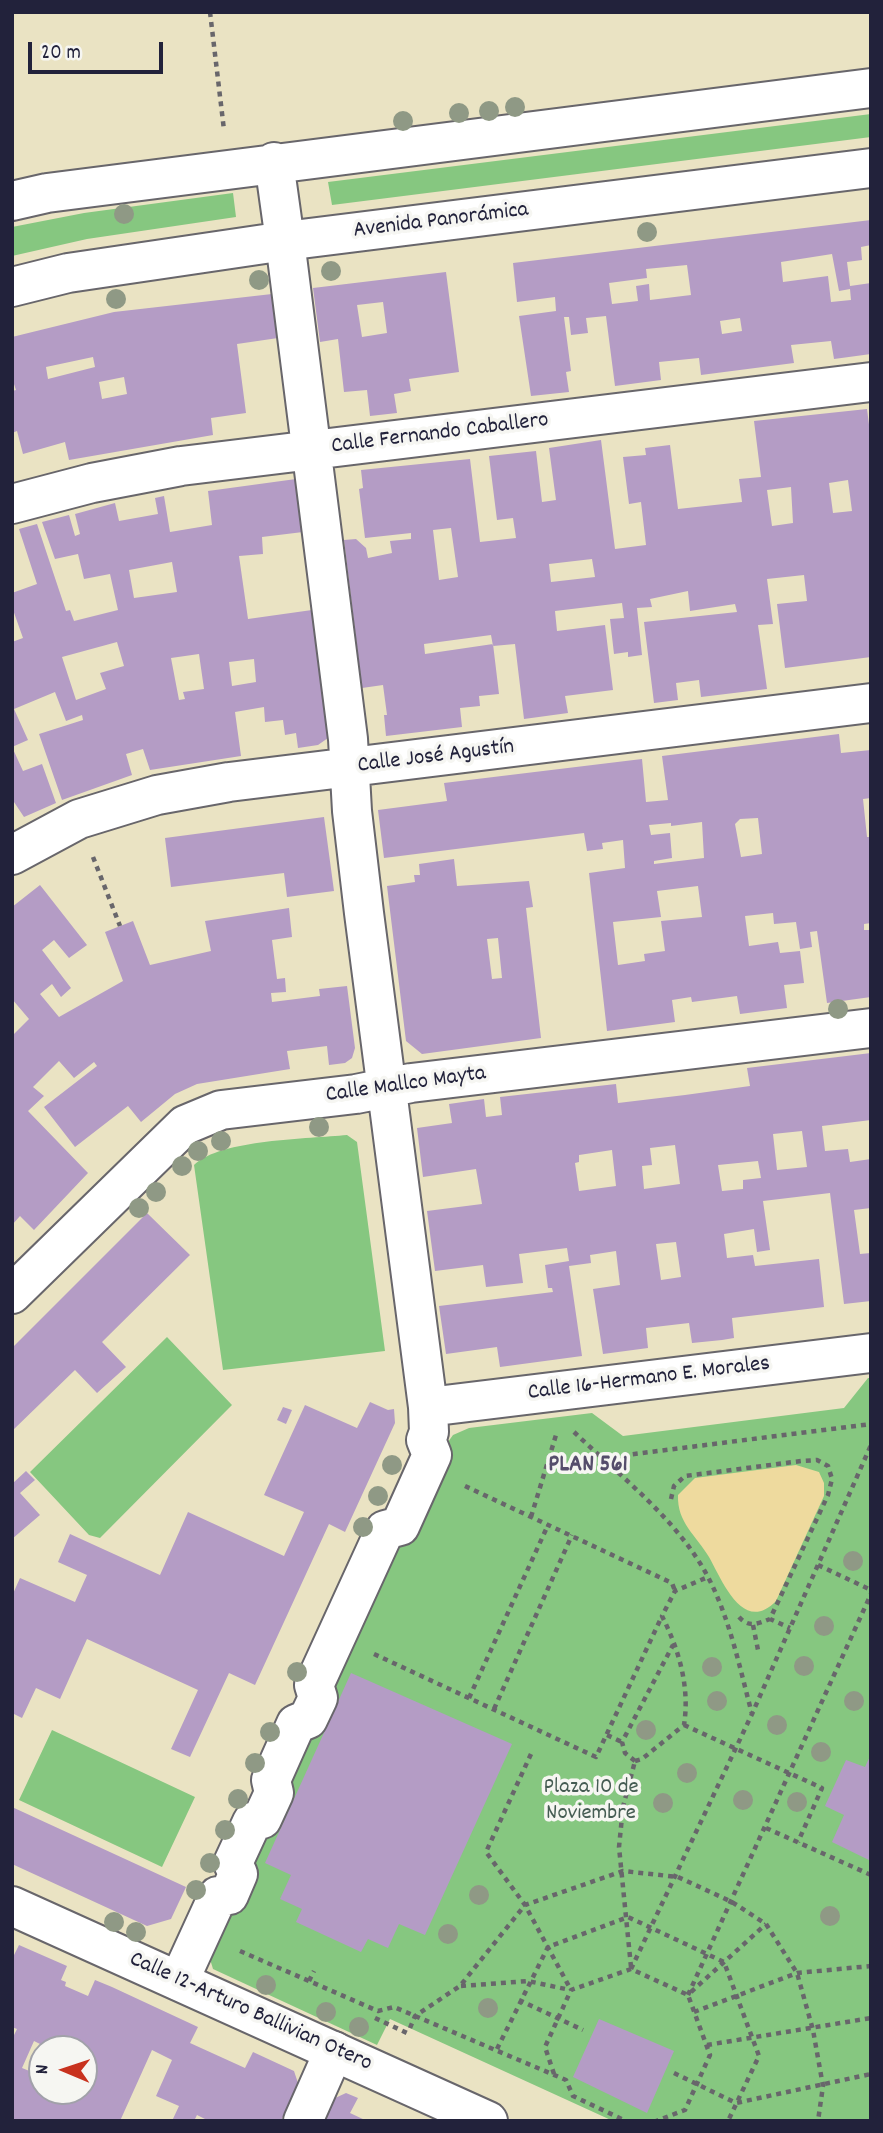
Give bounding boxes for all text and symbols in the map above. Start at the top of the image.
scale bar [32,28,166,72]
text: 20 m [41,39,81,69]
street label: Avenida Panorámica [352,198,530,246]
street label: Calle Fernando Caballero [330,408,550,462]
street label: Calle José Agustín [356,735,516,781]
street label: Calle Mallco Mayta [324,1061,488,1111]
street label: Calle 16-Hermano E. Morales [526,1351,772,1409]
district label: PLAN 561 [548,1453,628,1481]
park label: Plaza 10 de Noviembre [543,1775,639,1829]
street label: Calle 12-Arturo Ballivian Otero [124,1947,376,2079]
north arrow [28,2035,98,2105]
text: N [30,2064,57,2074]

